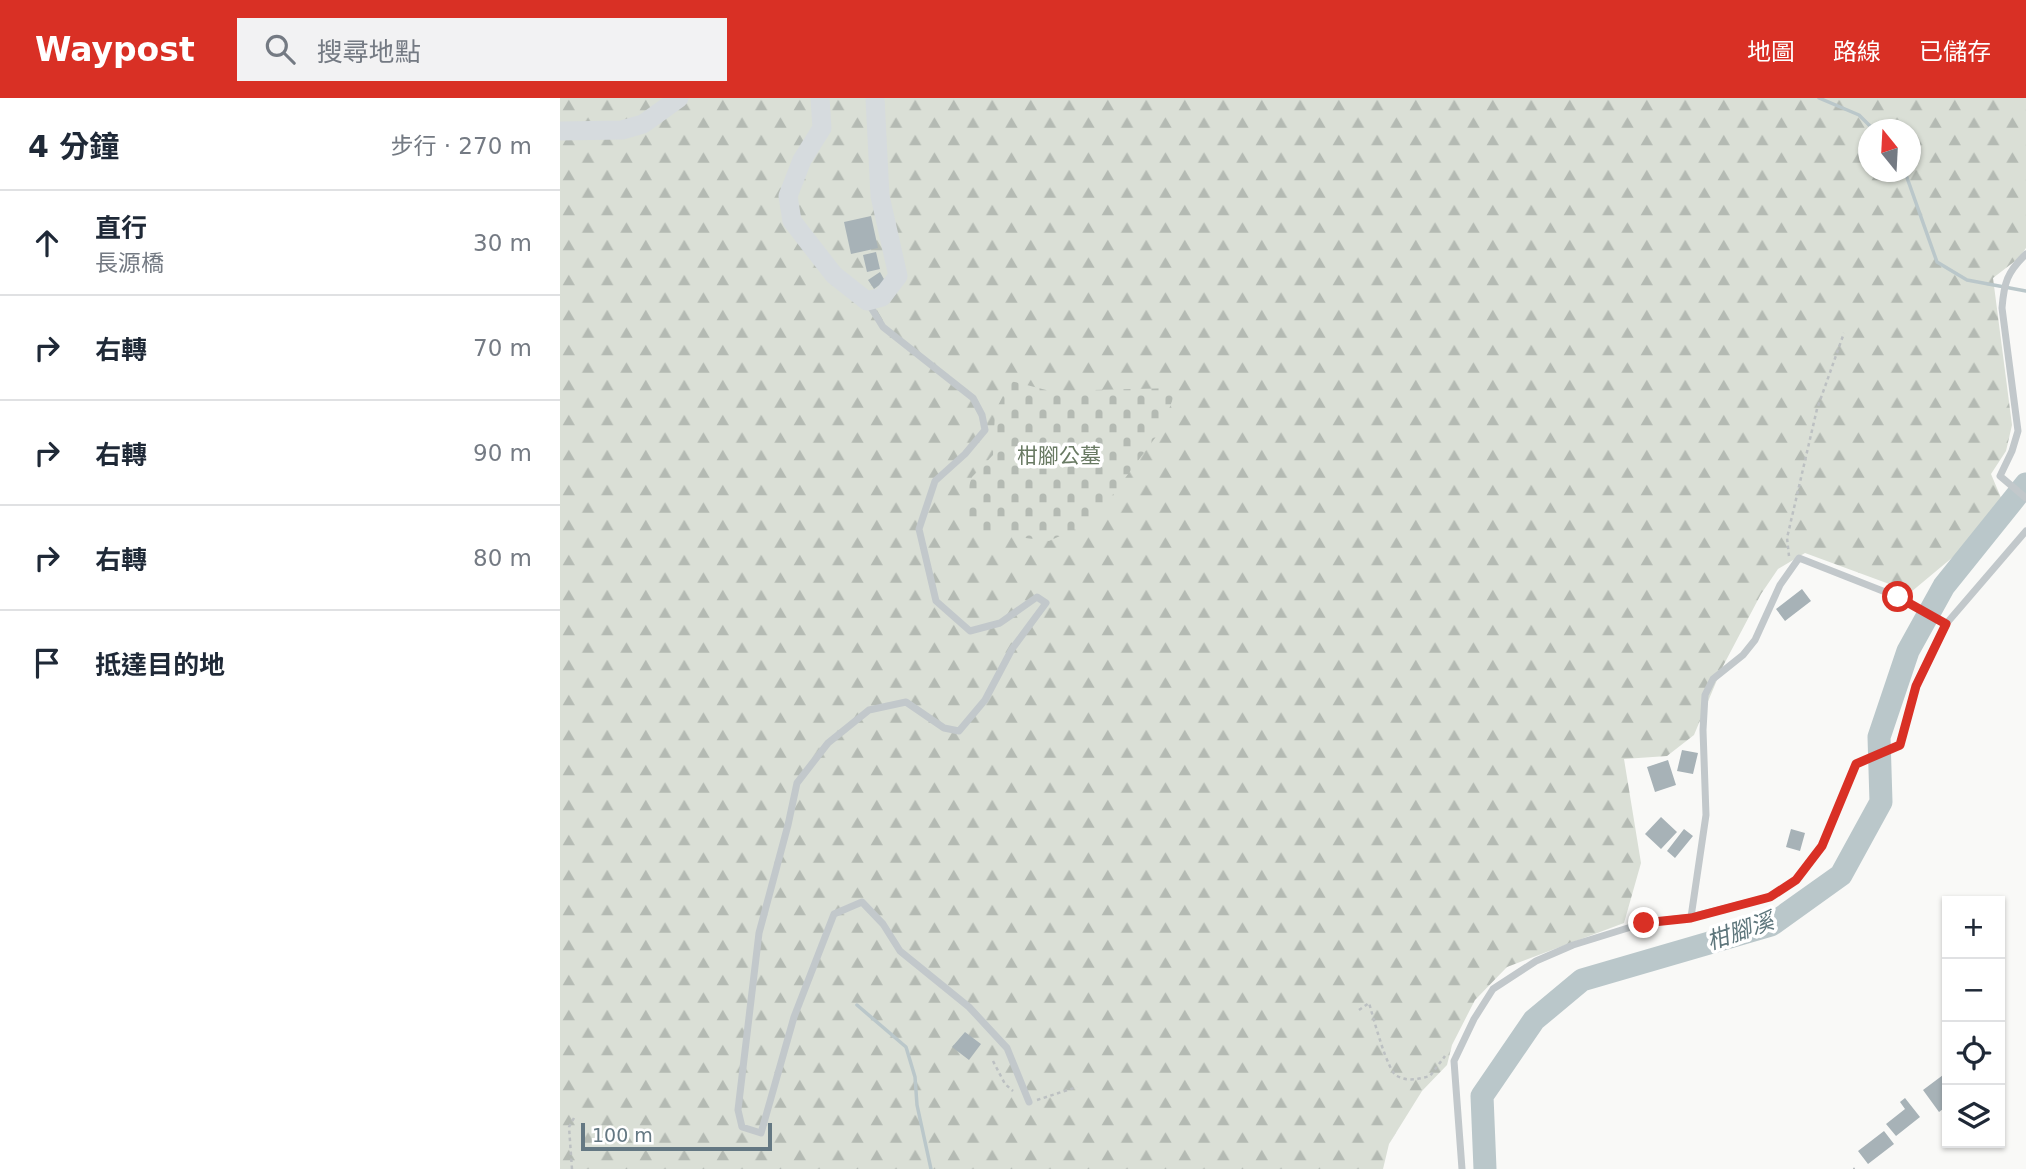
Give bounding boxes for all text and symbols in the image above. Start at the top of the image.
search box [237,18,727,81]
text: Waypost [35,30,195,69]
icon: search [261,30,299,68]
text: 搜尋地點 [317,37,421,67]
text: 地圖 [1747,38,1795,66]
text: 路線 [1833,38,1881,66]
text: 已儲存 [1919,38,1991,66]
north arrow [1858,119,1921,182]
text: 4 分鐘 [28,129,119,164]
text: 步行 · 270 m [390,133,532,159]
text: 直行 [95,213,147,243]
icon: ahead [28,224,66,262]
text: 30 m [473,230,532,256]
text: 長源橋 [95,250,164,276]
icon: right [28,329,66,367]
text: 右轉 [95,335,147,365]
text: 70 m [473,335,532,361]
icon: right [28,434,66,472]
text: 右轉 [95,440,147,470]
text: 90 m [473,440,532,466]
park label: 柑腳公墓 [1017,444,1101,468]
icon: right [28,539,66,577]
text: 右轉 [95,545,147,575]
text: 80 m [473,545,532,571]
route start [1882,581,1913,612]
icon: arrive [28,644,66,682]
text: 抵達目的地 [95,650,225,680]
map controls [1942,896,2005,1148]
button: + [1942,896,2005,959]
water label: 柑腳溪 [1703,906,1780,955]
route end [1628,907,1659,938]
button: − [1942,959,2005,1022]
button: locate [1942,1022,2005,1085]
button: layers [1942,1085,2005,1148]
scale bar [581,1120,772,1152]
text: 100 m [592,1124,653,1146]

